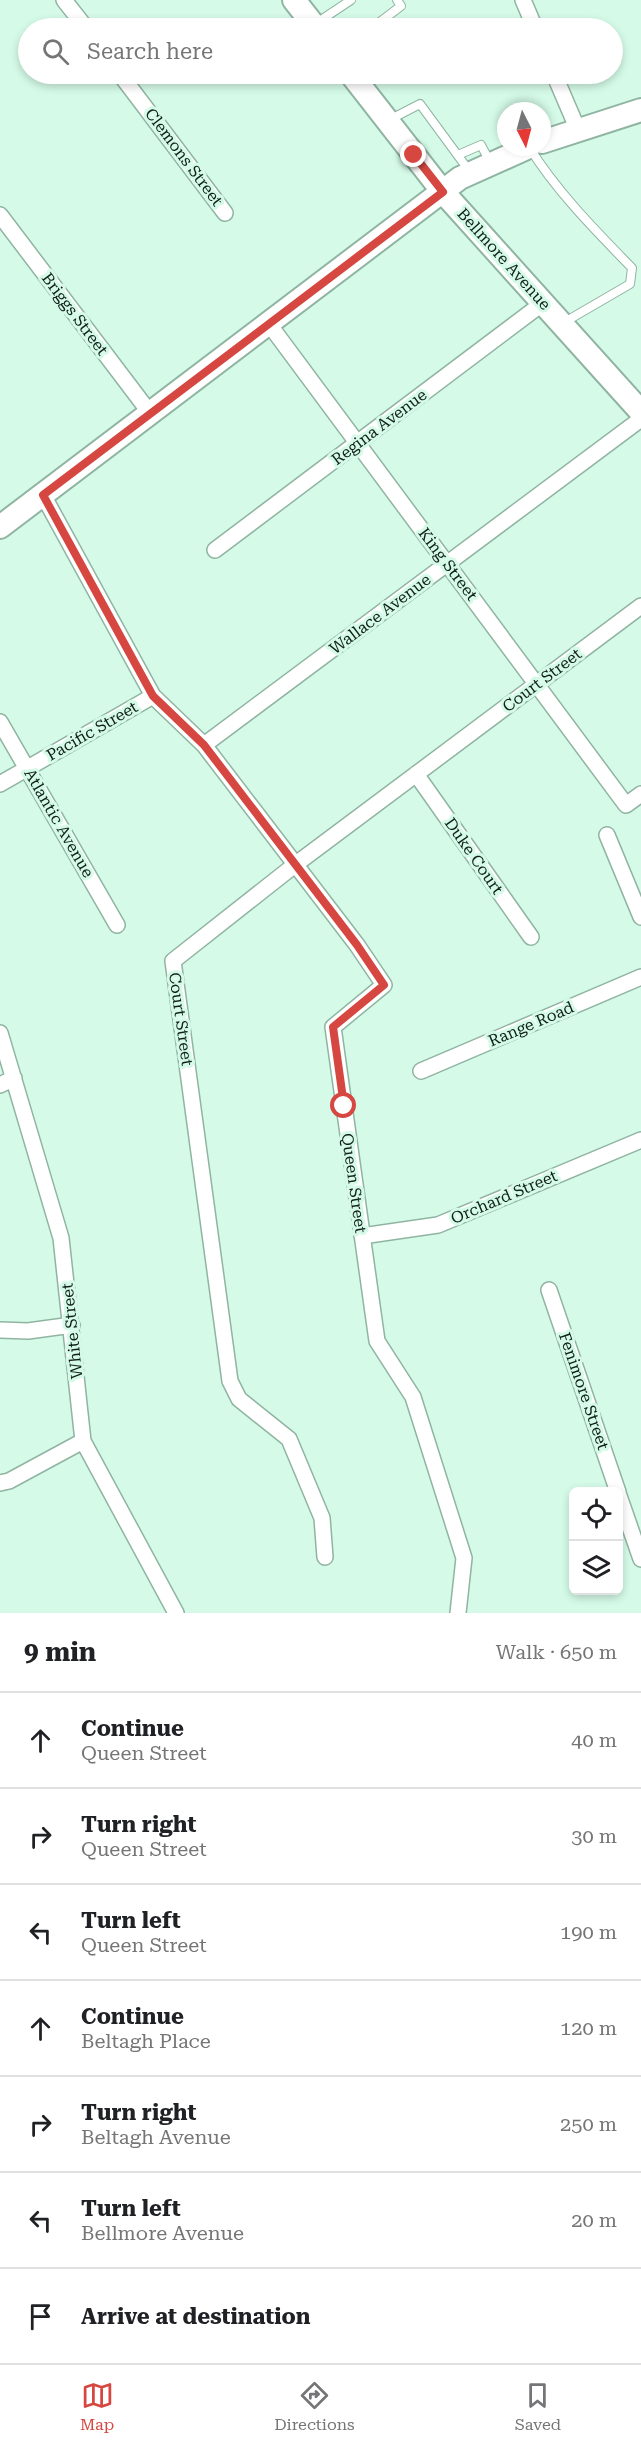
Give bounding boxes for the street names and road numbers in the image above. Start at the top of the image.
street label: Clemons Street [141,104,227,210]
street label: Bellmore Avenue [453,204,555,314]
street label: Briggs Street [38,269,112,359]
street label: Regina Avenue [328,385,430,469]
street label: King Street [415,524,482,604]
street label: Wallace Avenue [326,570,435,658]
street label: Court Street [499,644,585,716]
street label: Pacific Street [43,697,141,765]
street label: Atlantic Avenue [20,765,98,881]
street label: Duke Court [441,814,507,898]
street label: Court Street [165,971,197,1067]
street label: Range Road [485,998,577,1050]
street label: Queen Street [338,1132,370,1234]
street label: Orchard Street [448,1166,560,1228]
street label: White Street [58,1282,86,1380]
street label: Fenimore Street [555,1330,613,1452]

